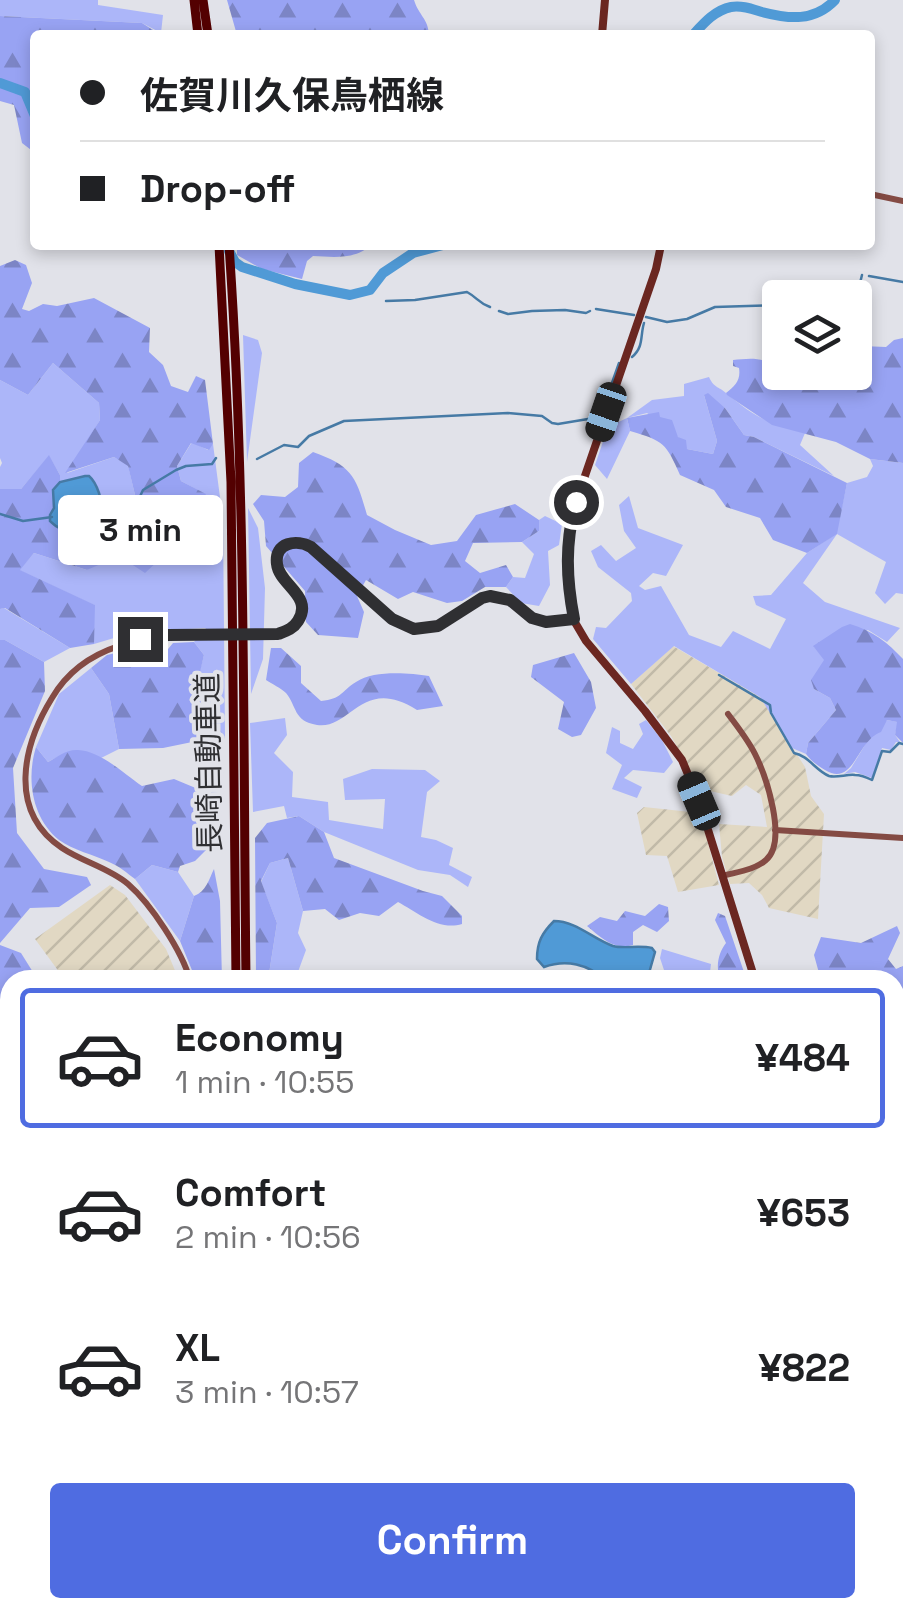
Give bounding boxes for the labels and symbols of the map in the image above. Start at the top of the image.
car [582,379,630,445]
route start [554,480,599,525]
callout: 3 min [58,494,222,564]
route end [118,617,163,662]
street label: 長崎自動車道 [187,673,230,853]
car [673,768,725,834]

